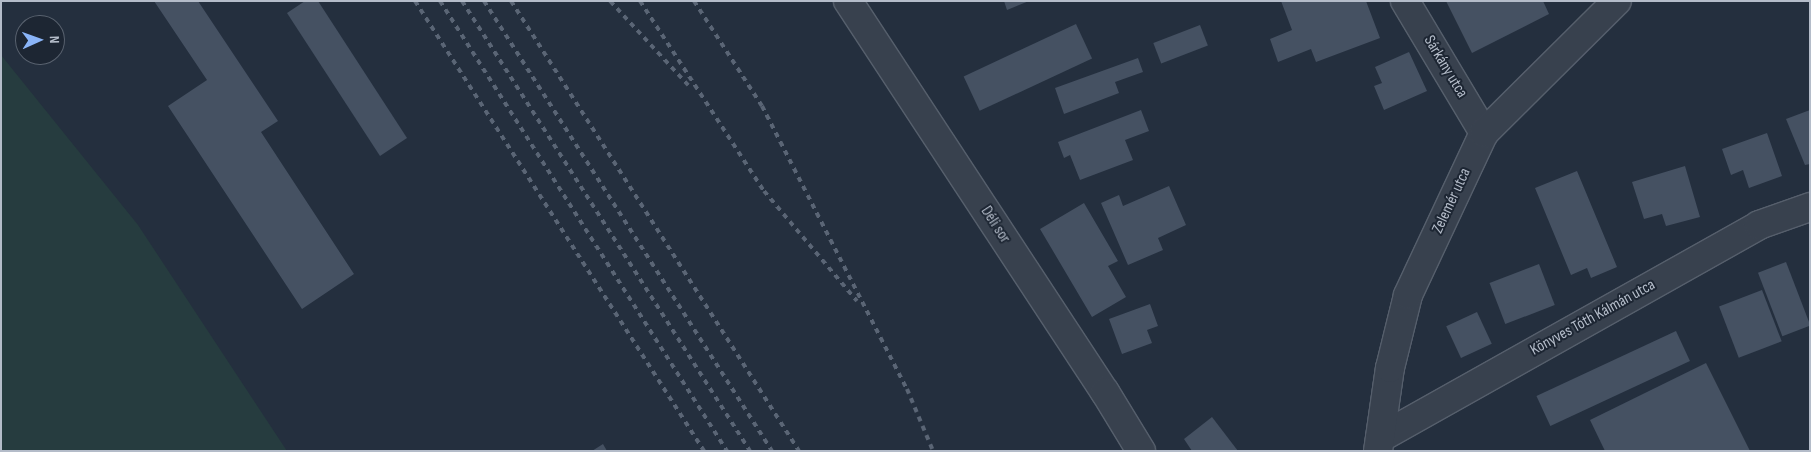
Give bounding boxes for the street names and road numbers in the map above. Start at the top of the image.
street label: Sárkány utca [1419,32,1471,102]
street label: Zelemér utca [1429,165,1475,237]
street label: Déli sor [976,203,1014,247]
street label: Könyves Tóth Kálmán utca [1527,276,1659,360]

